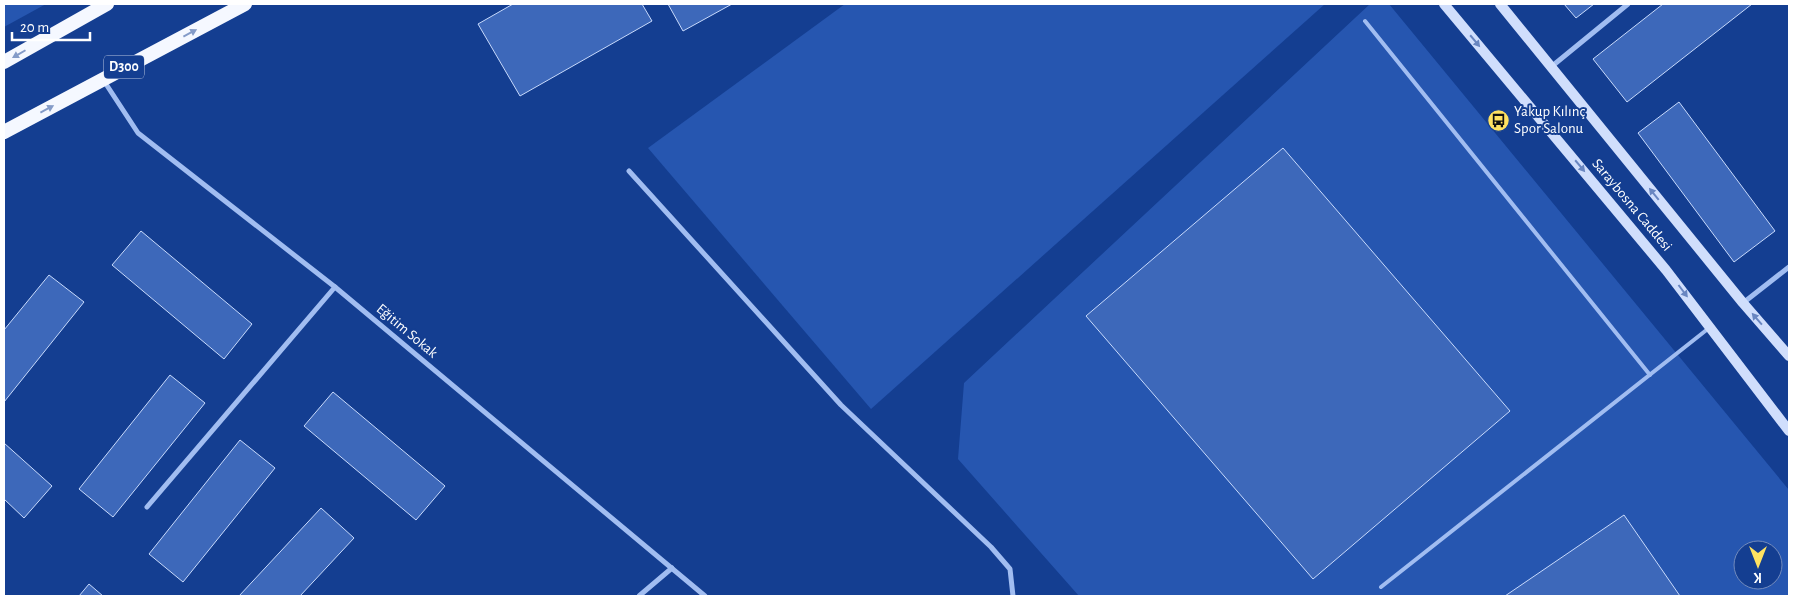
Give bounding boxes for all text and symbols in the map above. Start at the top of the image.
scale bar [12,10,90,42]
text: 20 m [20,20,49,35]
one-way arrow [183,29,197,37]
one-way arrow [1470,34,1481,47]
one-way arrow [11,50,26,58]
road number: D300 [104,56,144,78]
place label: Yakup Kılınç Spor Salonu [1514,104,1585,136]
one-way arrow [39,105,54,113]
bus stop icon: Yakup Kılınç Spor Salonu [1486,108,1510,132]
street label: Saraybosna Caddesi [1589,156,1675,254]
one-way arrow [1574,159,1585,172]
one-way arrow [1649,187,1660,200]
one-way arrow [1677,284,1688,297]
street label: Eğitim Sokak [373,301,441,361]
one-way arrow [1752,313,1763,326]
north arrow [1733,540,1783,590]
text: K [1753,570,1762,584]

